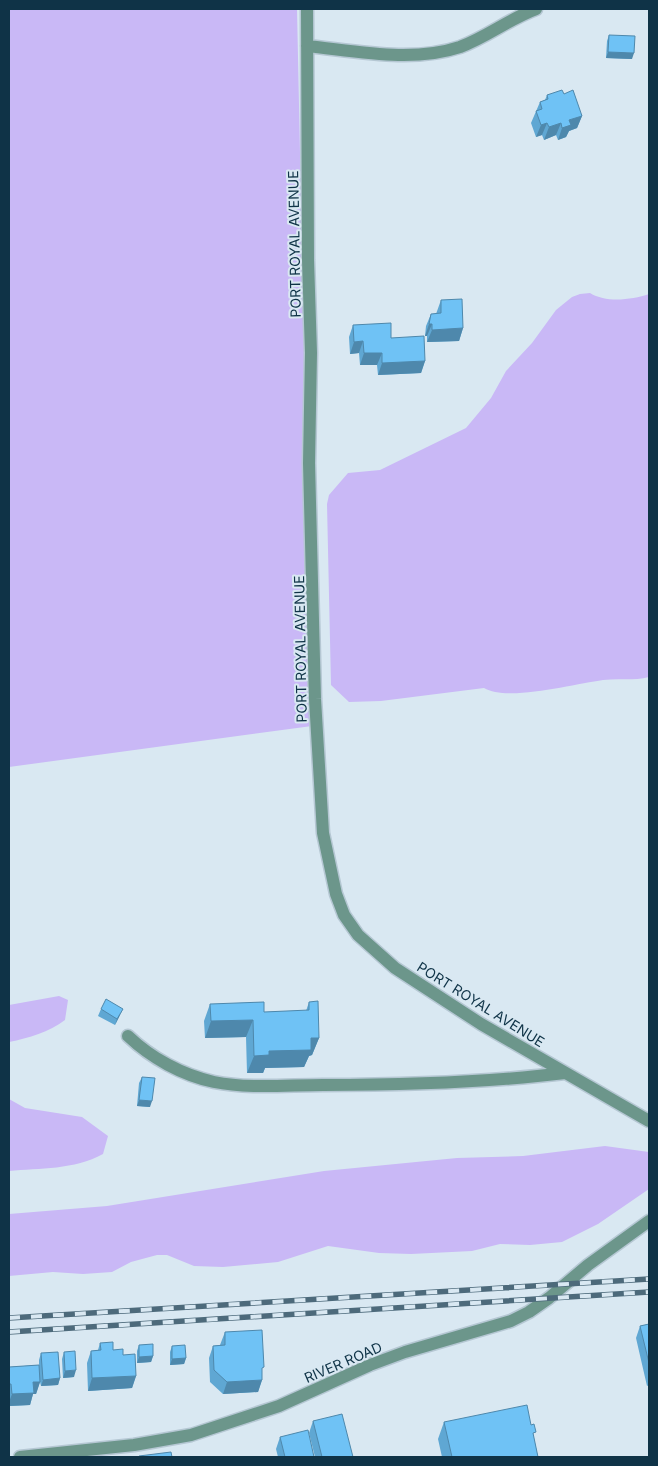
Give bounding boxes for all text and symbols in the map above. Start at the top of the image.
street label: PORT ROYAL AVENUE [284,170,304,318]
street label: PORT ROYAL AVENUE [290,575,310,723]
street label: PORT ROYAL AVENUE [414,958,548,1050]
street label: RIVER ROAD [302,1338,384,1386]

